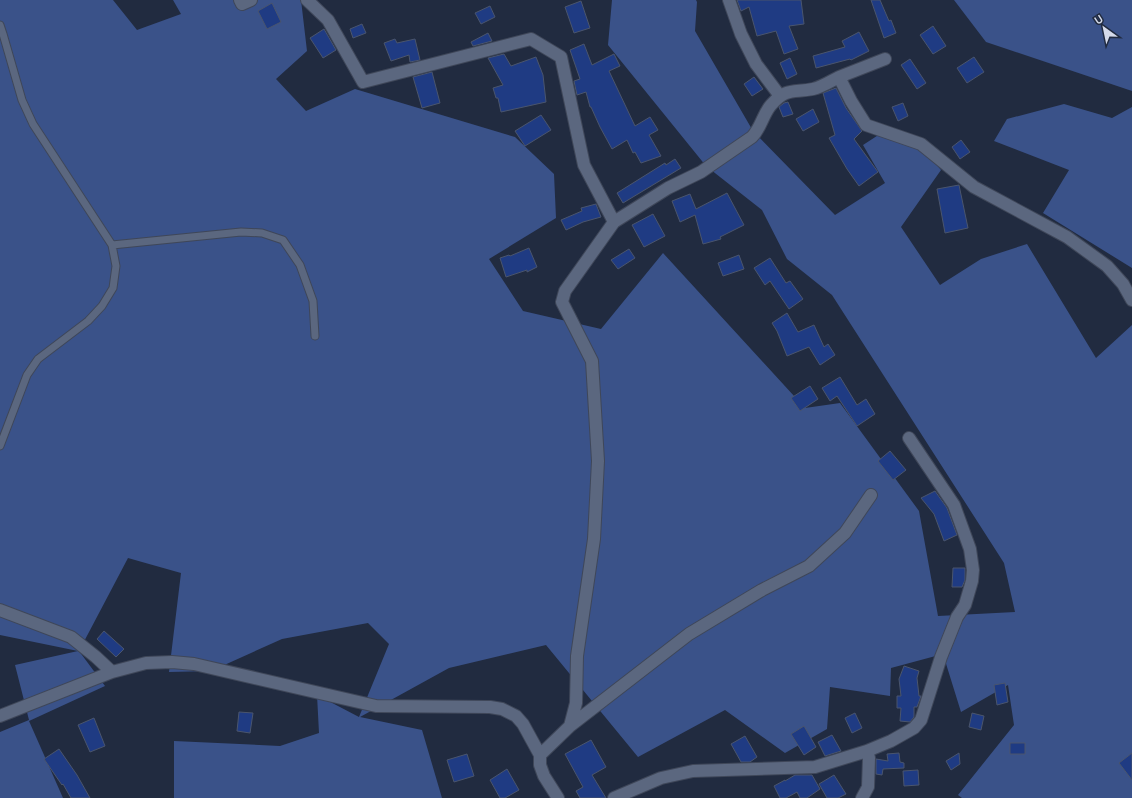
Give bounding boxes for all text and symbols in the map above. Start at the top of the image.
north arrow [1084,8,1124,48]
text: U [1092,12,1106,28]

